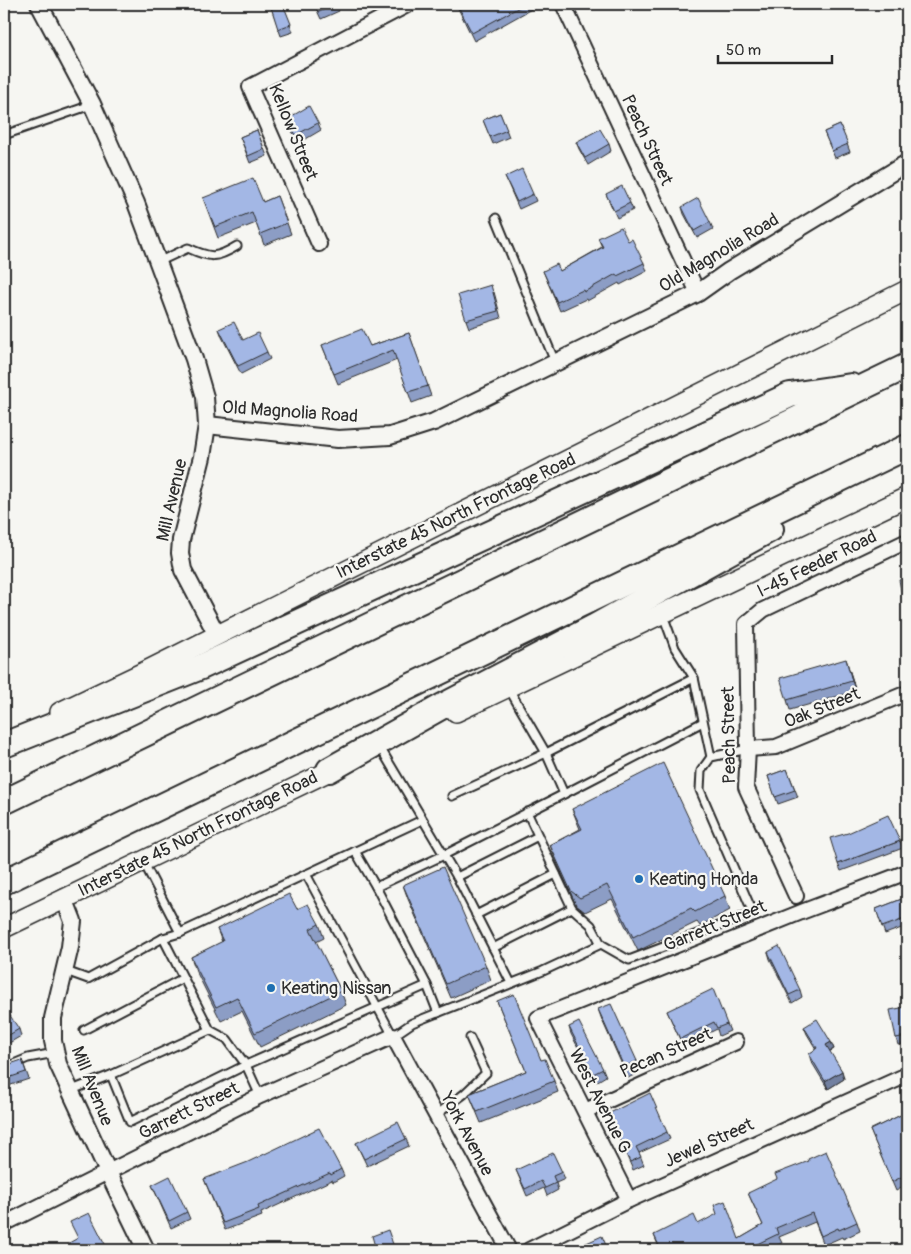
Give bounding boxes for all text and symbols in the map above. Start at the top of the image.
scale bar [718,32,832,64]
text: 50 m [726,41,761,60]
street label: Kellow Street [263,80,323,185]
street label: Peach Street [616,91,678,190]
street label: Old Magnolia Road [655,208,783,298]
street label: Old Magnolia Road [221,396,359,428]
street label: Interstate 45 North Frontage Road [332,448,580,584]
street label: Mill Avenue [151,456,193,544]
street label: I-45 Feeder Road [753,525,881,603]
street label: Oak Street [781,682,864,734]
street label: Peach Street [717,685,741,784]
street label: Interstate 45 North Frontage Road [74,766,322,902]
place label: Keating Honda [649,868,758,891]
marker: Keating Honda [633,873,645,885]
street label: Garrett Street [660,895,770,957]
place label: Keating Nissan [281,977,391,1000]
marker: Keating Nissan [265,982,277,994]
street label: Pecan Street [616,1022,716,1084]
street label: Mill Avenue [66,1043,118,1129]
street label: West Avenue G [564,1045,636,1157]
street label: Garrett Street [135,1076,244,1145]
street label: York Avenue [435,1087,499,1180]
street label: Jewel Street [661,1113,758,1173]

